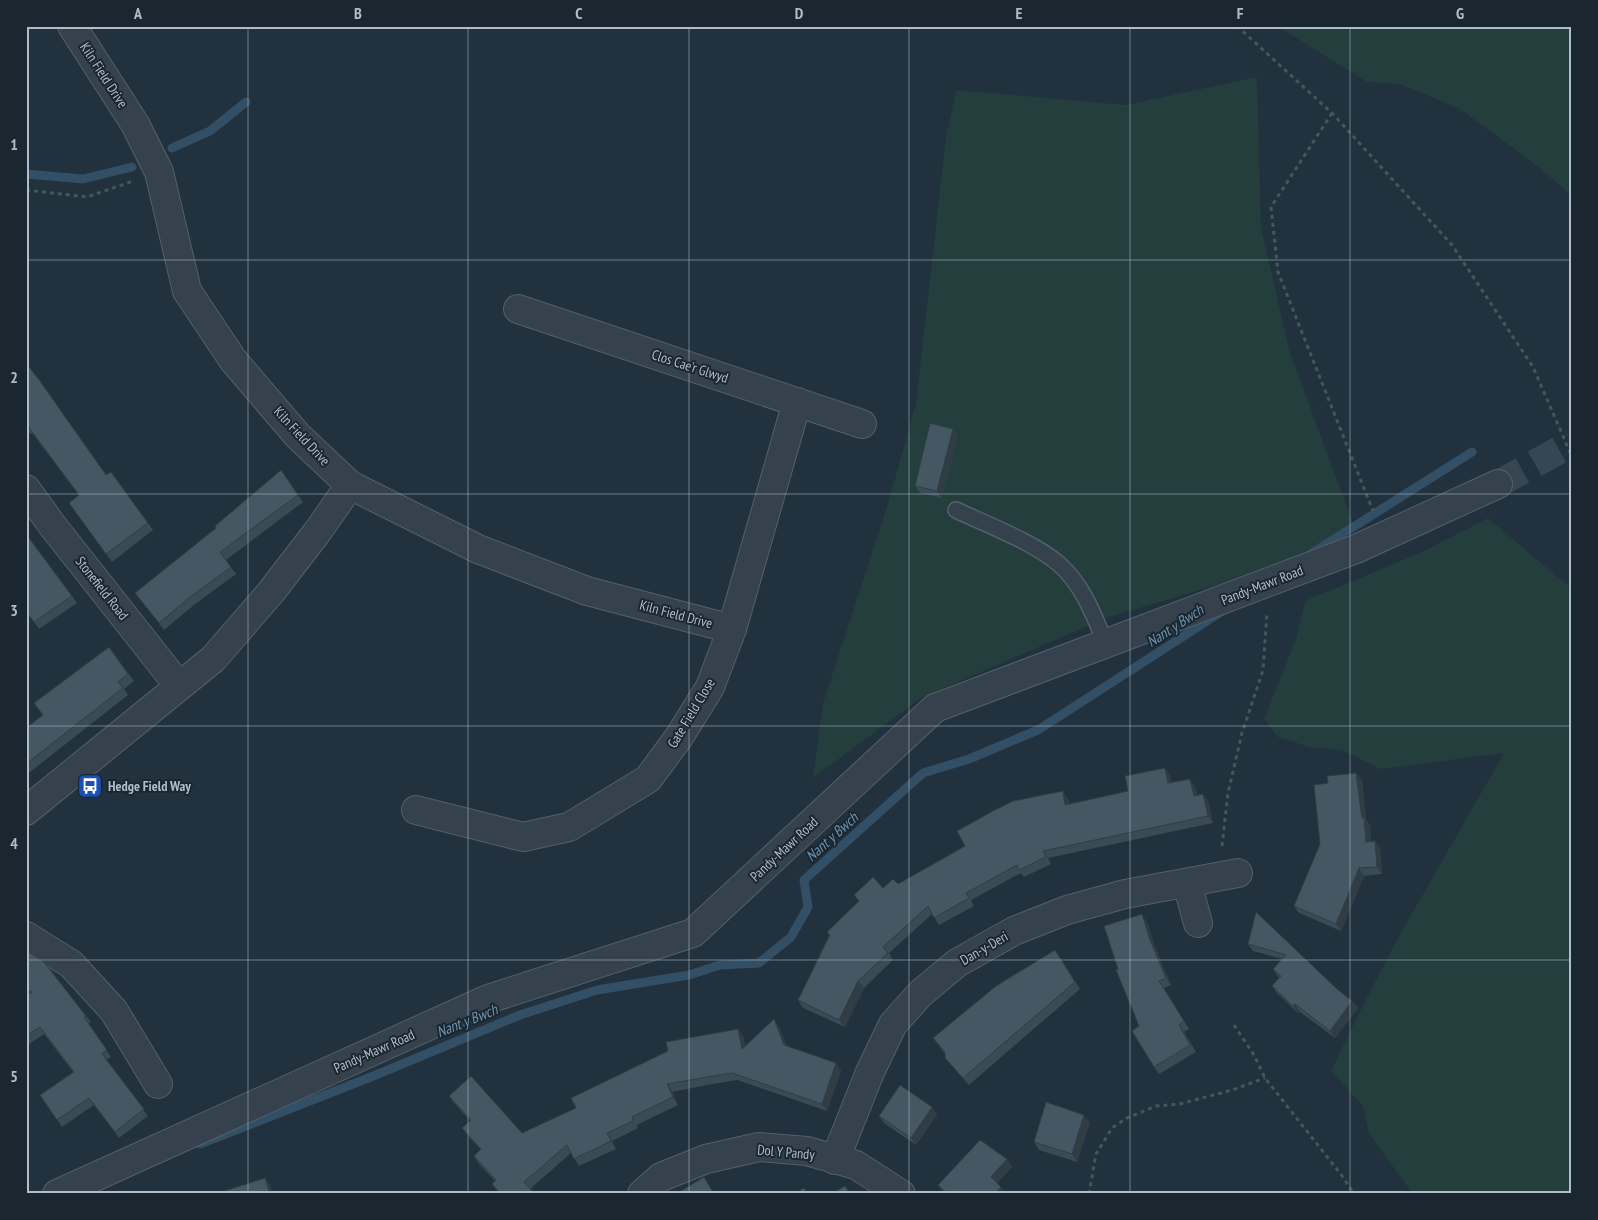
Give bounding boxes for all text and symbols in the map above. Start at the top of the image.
text: A [133,3,143,23]
text: B [354,3,362,23]
text: C [575,3,583,23]
text: D [795,3,804,23]
text: E [1016,3,1023,23]
text: F [1237,3,1244,23]
text: G [1456,3,1464,23]
street label: Kiln Field Drive [76,39,132,111]
text: 1 [10,134,18,154]
street label: Clos Cae'r Glwyd [649,345,731,387]
text: 2 [10,367,18,387]
street label: Kiln Field Drive [270,403,334,470]
street label: Stonefield Road [72,553,132,623]
street label: Pandy-Mawr Road [1218,561,1306,609]
street label: Kiln Field Drive [638,596,715,632]
water label: Nant y Bwch [1143,599,1208,651]
text: 3 [10,600,18,620]
street label: Gate Field Close [663,675,719,751]
bus stop icon: Hedge Field Way [77,773,103,799]
place label: Hedge Field Way [108,777,191,795]
water label: Nant y Bwch [802,807,863,865]
street label: Pandy-Mawr Road [746,813,822,885]
text: 4 [10,833,18,853]
street label: Dan-y-Deri [957,927,1011,969]
water label: Nant y Bwch [434,999,501,1041]
street label: Pandy-Mawr Road [331,1025,417,1077]
text: 5 [10,1066,18,1086]
street label: Dol Y Pandy [757,1141,816,1164]

